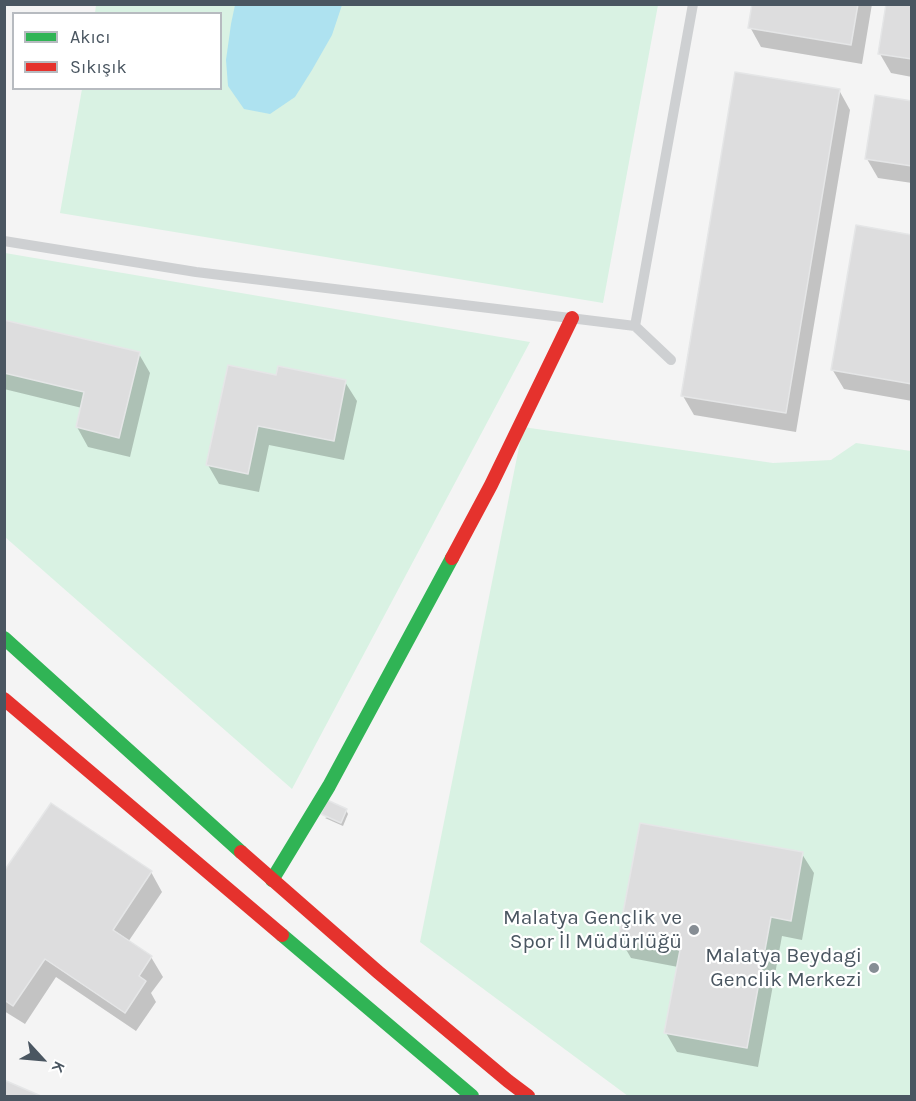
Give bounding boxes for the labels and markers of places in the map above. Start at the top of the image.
place label: Malatya Gençlik ve Spor İl Müdürlüğü [503,905,682,955]
marker: Malatya Gençlik ve Spor İl Müdürlüğü [687,923,701,937]
place label: Malatya Beydagi Genclik Merkezi [705,943,862,993]
marker: Malatya Beydagi Genclik Merkezi [867,961,881,975]

